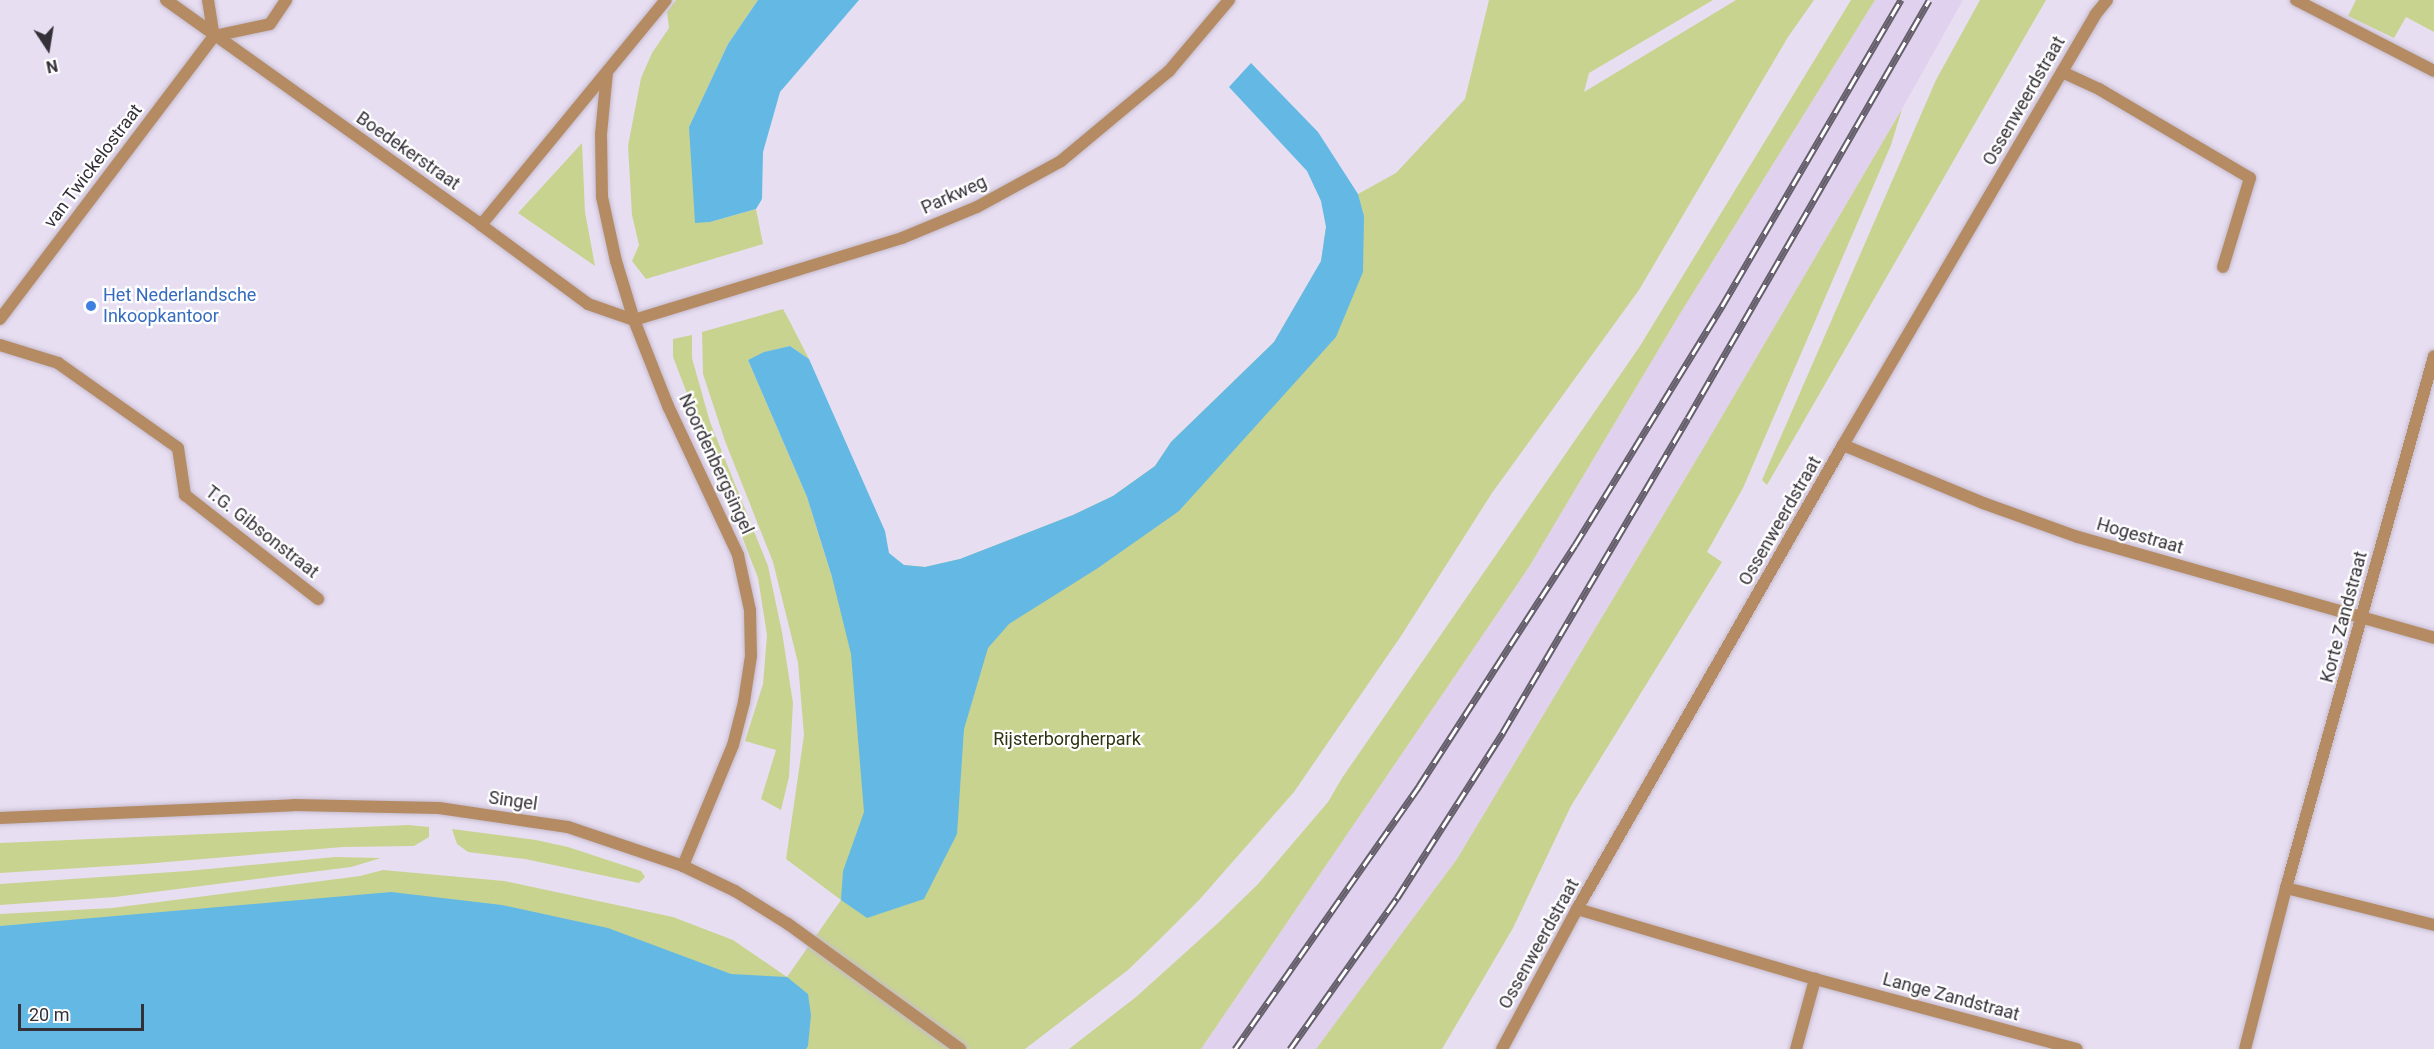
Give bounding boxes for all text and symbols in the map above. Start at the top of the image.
north arrow [18,18,78,78]
street label: Ossenweerdstraat [1978,33,2070,169]
text: N [44,56,59,77]
street label: van Twickelostraat [39,100,147,232]
street label: Boedekerstraat [352,107,464,195]
street label: Parkweg [918,171,990,219]
place label: Het Nederlandsche Inkoopkantoor [103,285,256,328]
marker: Het Nederlandsche Inkoopkantoor [84,299,98,313]
street label: Noordenbergsingel [674,390,758,538]
street label: Ossenweerdstraat [1734,453,1826,589]
street label: T.G. Gibsonstraat [201,481,323,583]
street label: Hogestraat [2094,513,2186,559]
street label: Korte Zandstraat [2316,549,2372,685]
park label: Rijsterborgherpark [993,728,1141,750]
street label: Singel [487,787,539,815]
street label: Ossenweerdstraat [1494,875,1584,1013]
street label: Lange Zandstraat [1880,968,2022,1026]
scale bar [21,992,147,1030]
text: 20 m [29,1004,69,1025]

